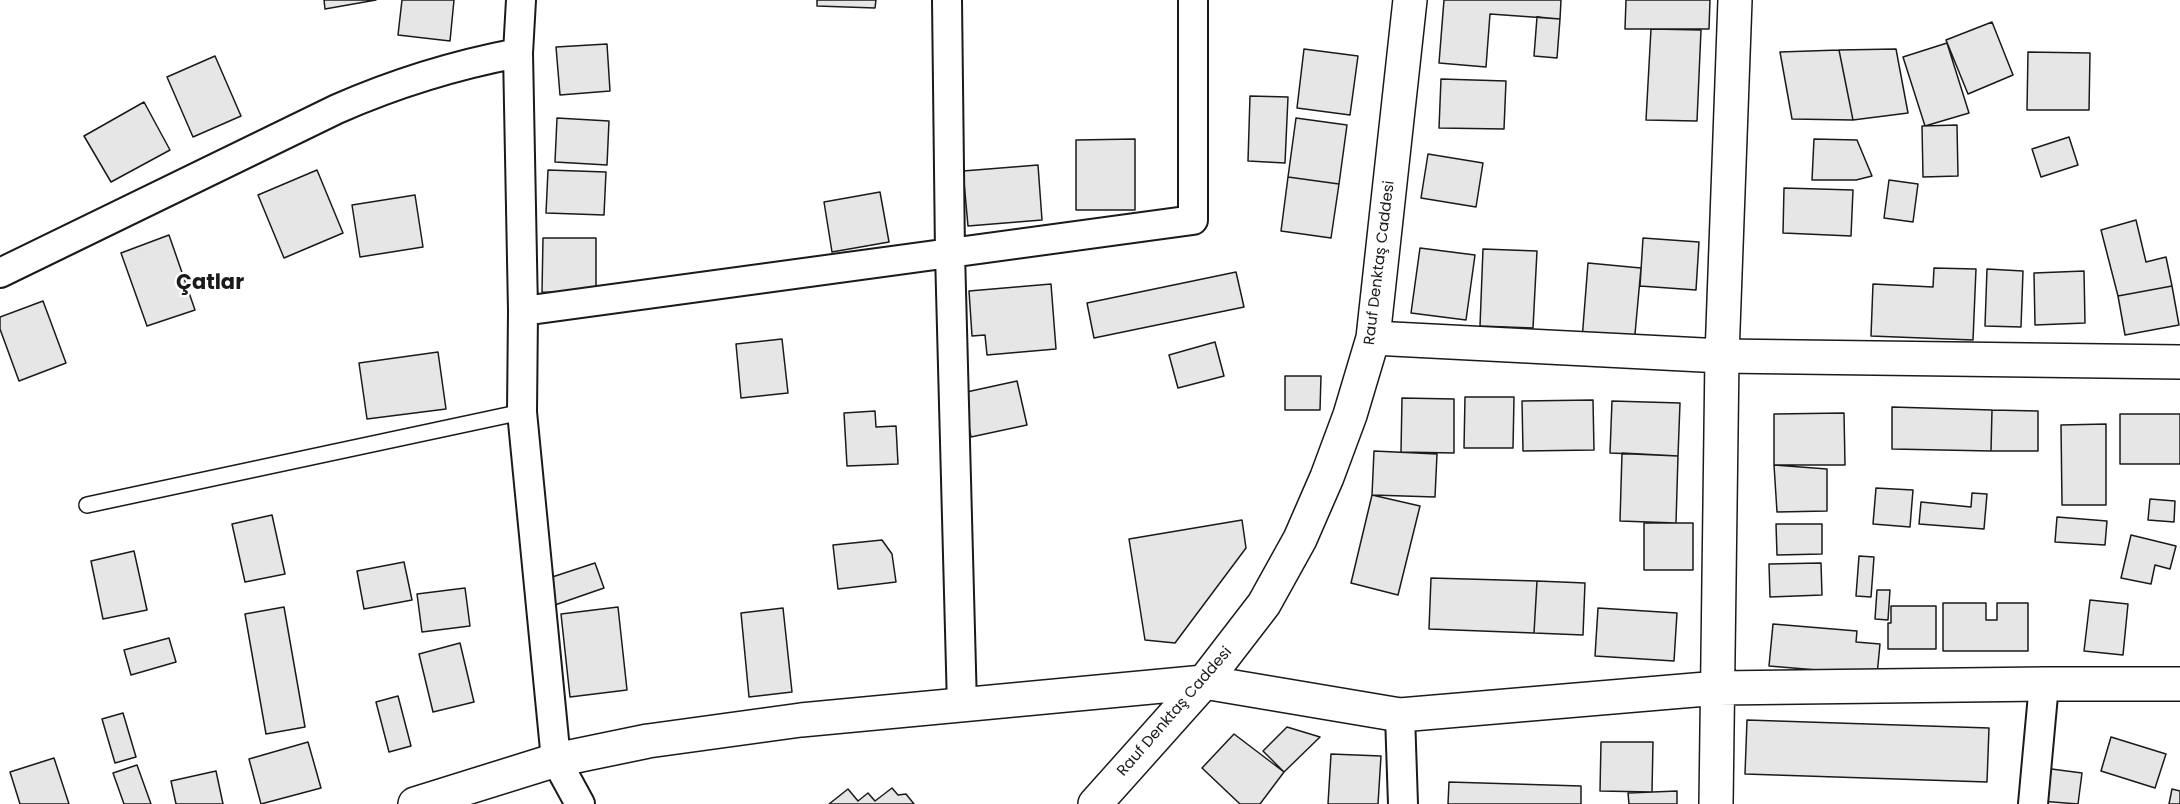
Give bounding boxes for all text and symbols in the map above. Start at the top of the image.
street label: Rauf Denktaş Caddesi [1361,180,1399,346]
district label: Çatlar [176,271,244,297]
street label: Rauf Denktaş Caddesi [1114,644,1236,780]

